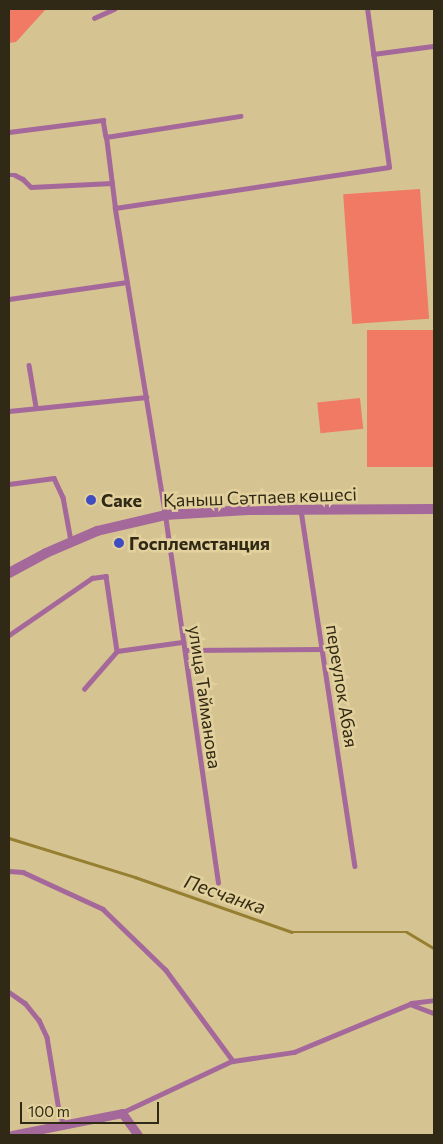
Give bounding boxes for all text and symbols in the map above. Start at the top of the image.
street label: Қаныш Сәтпаев көшесі [163,483,357,511]
place label: Саке [101,489,142,511]
marker: Саке [85,494,97,506]
place label: Госплемстанция [129,532,270,554]
marker: Госплемстанция [113,537,125,549]
street label: переулок Абая [322,623,362,749]
street label: улица Тайманова [184,624,226,770]
water label: Песчанка [181,869,269,919]
scale bar [22,1092,161,1124]
text: 100 m [28,1102,70,1120]

